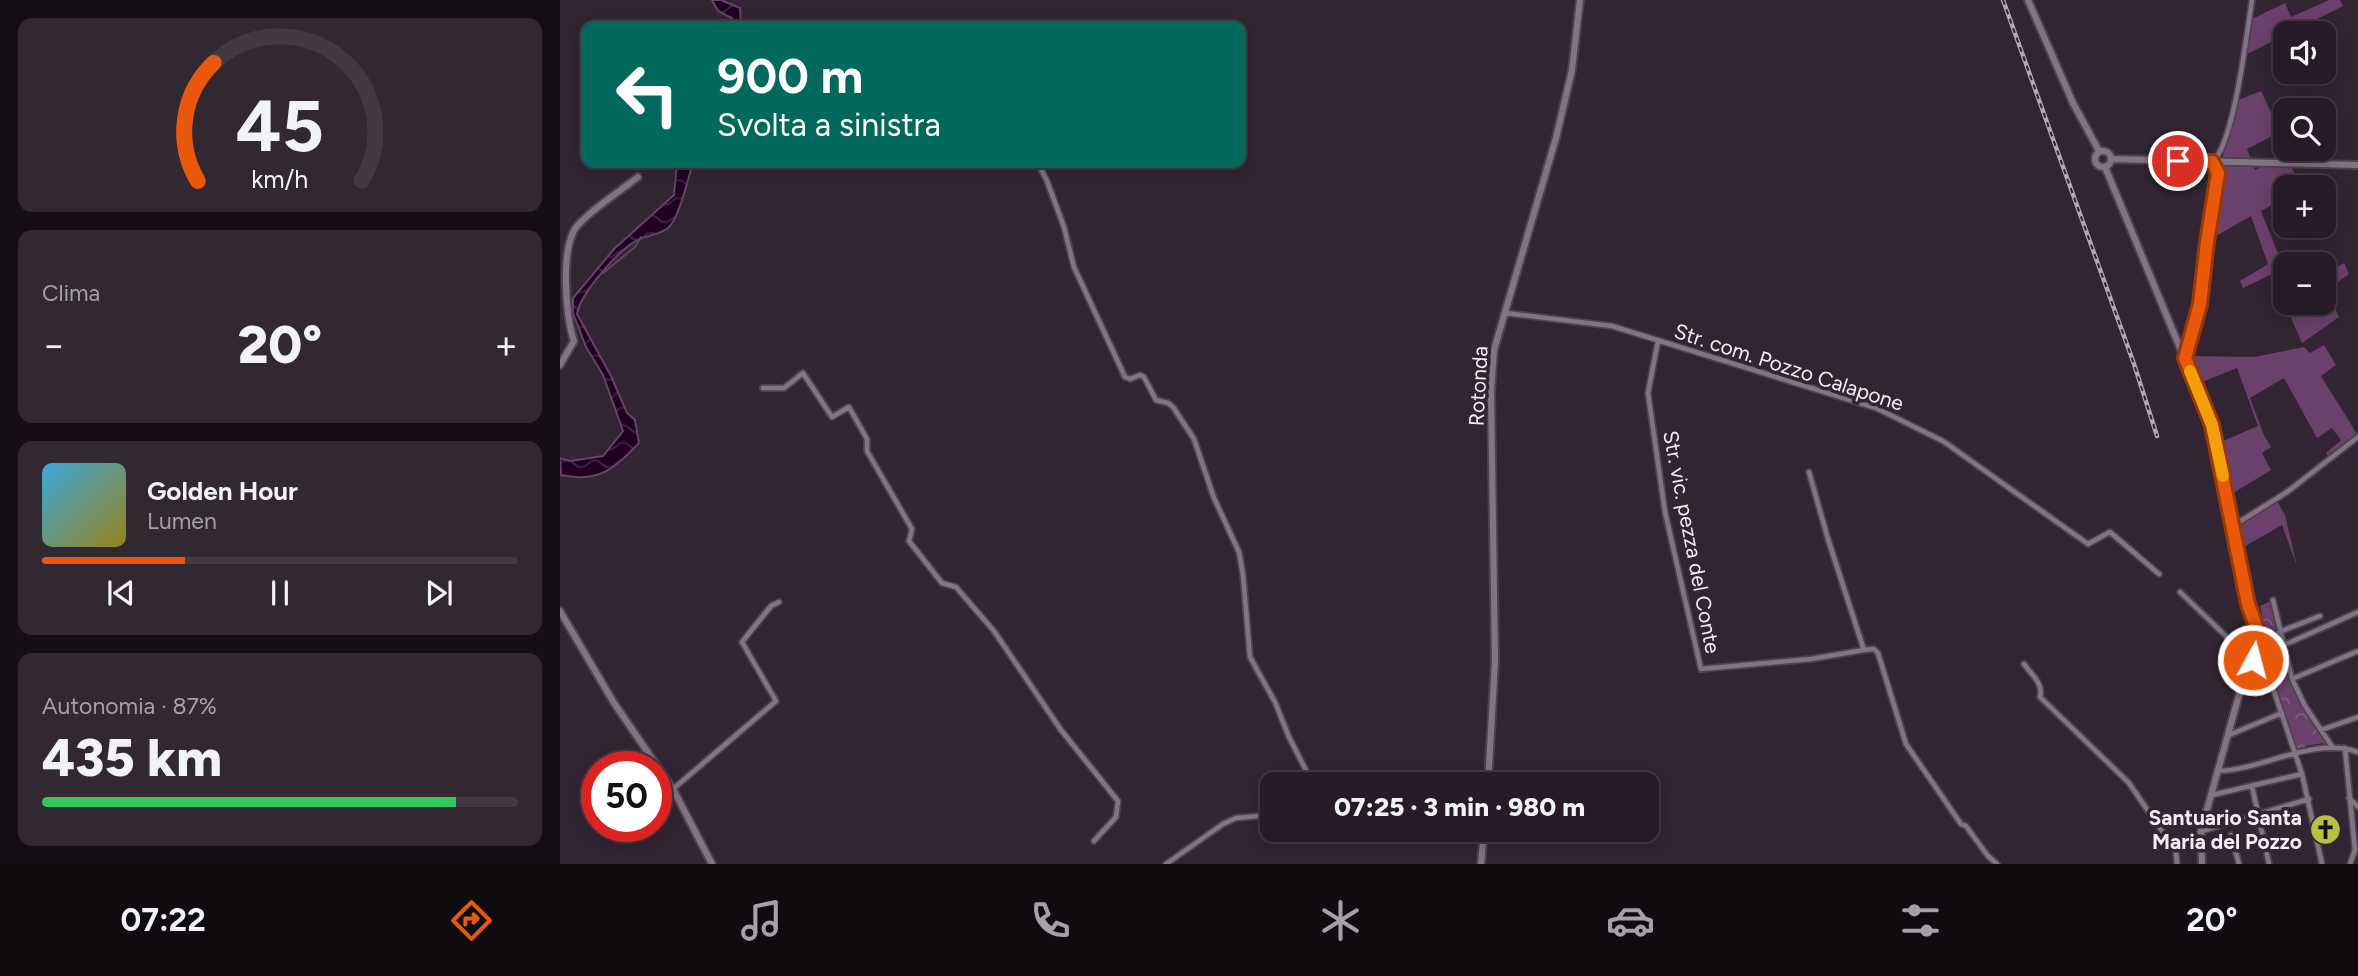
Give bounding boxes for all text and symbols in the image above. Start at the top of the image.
map controls [2273,21,2336,315]
button: sound [2273,21,2336,84]
text: 900 m [717,46,863,105]
icon: left [602,49,693,140]
text: 45 [236,82,324,169]
button: search [2273,98,2336,161]
text: Svolta a sinistra [717,106,941,144]
pin [2148,131,2208,191]
icon: arrive [2159,142,2197,180]
text: km/h [251,164,309,194]
button: + [2273,175,2336,238]
button: − [2273,252,2336,315]
text: Clima [42,279,100,307]
text: 20° [238,314,322,376]
street label: Str. com. Pozzo Calapone [1671,318,1907,416]
text: − [42,322,66,368]
text: + [494,322,518,368]
street label: Rotonda [1463,345,1493,427]
street label: Str. vic. pezza del Conte [1658,428,1726,656]
text: Golden Hour [147,475,298,507]
text: Lumen [147,507,217,535]
icon: previous [102,574,140,612]
icon: pause [261,574,299,612]
icon: next [420,574,458,612]
position arrow [2216,623,2290,697]
text: Autonomia · 87% [42,692,217,720]
text: 435 km [42,727,222,789]
speed limit sign: 50 [581,751,672,842]
text: 07:25 · 3 min · 980 m [1334,791,1585,823]
place label: Santuario Santa Maria del Pozzo [2149,805,2302,854]
church icon: Santuario Santa Maria del Pozzo [2308,812,2342,846]
icon: directions [447,896,496,945]
icon: music [737,896,786,945]
icon: phone [1026,896,1075,945]
icon: climate [1316,896,1365,945]
icon: car [1606,896,1655,945]
icon: filters [1896,896,1945,945]
text: 07:22 [120,901,206,939]
text: 20° [2186,901,2238,939]

